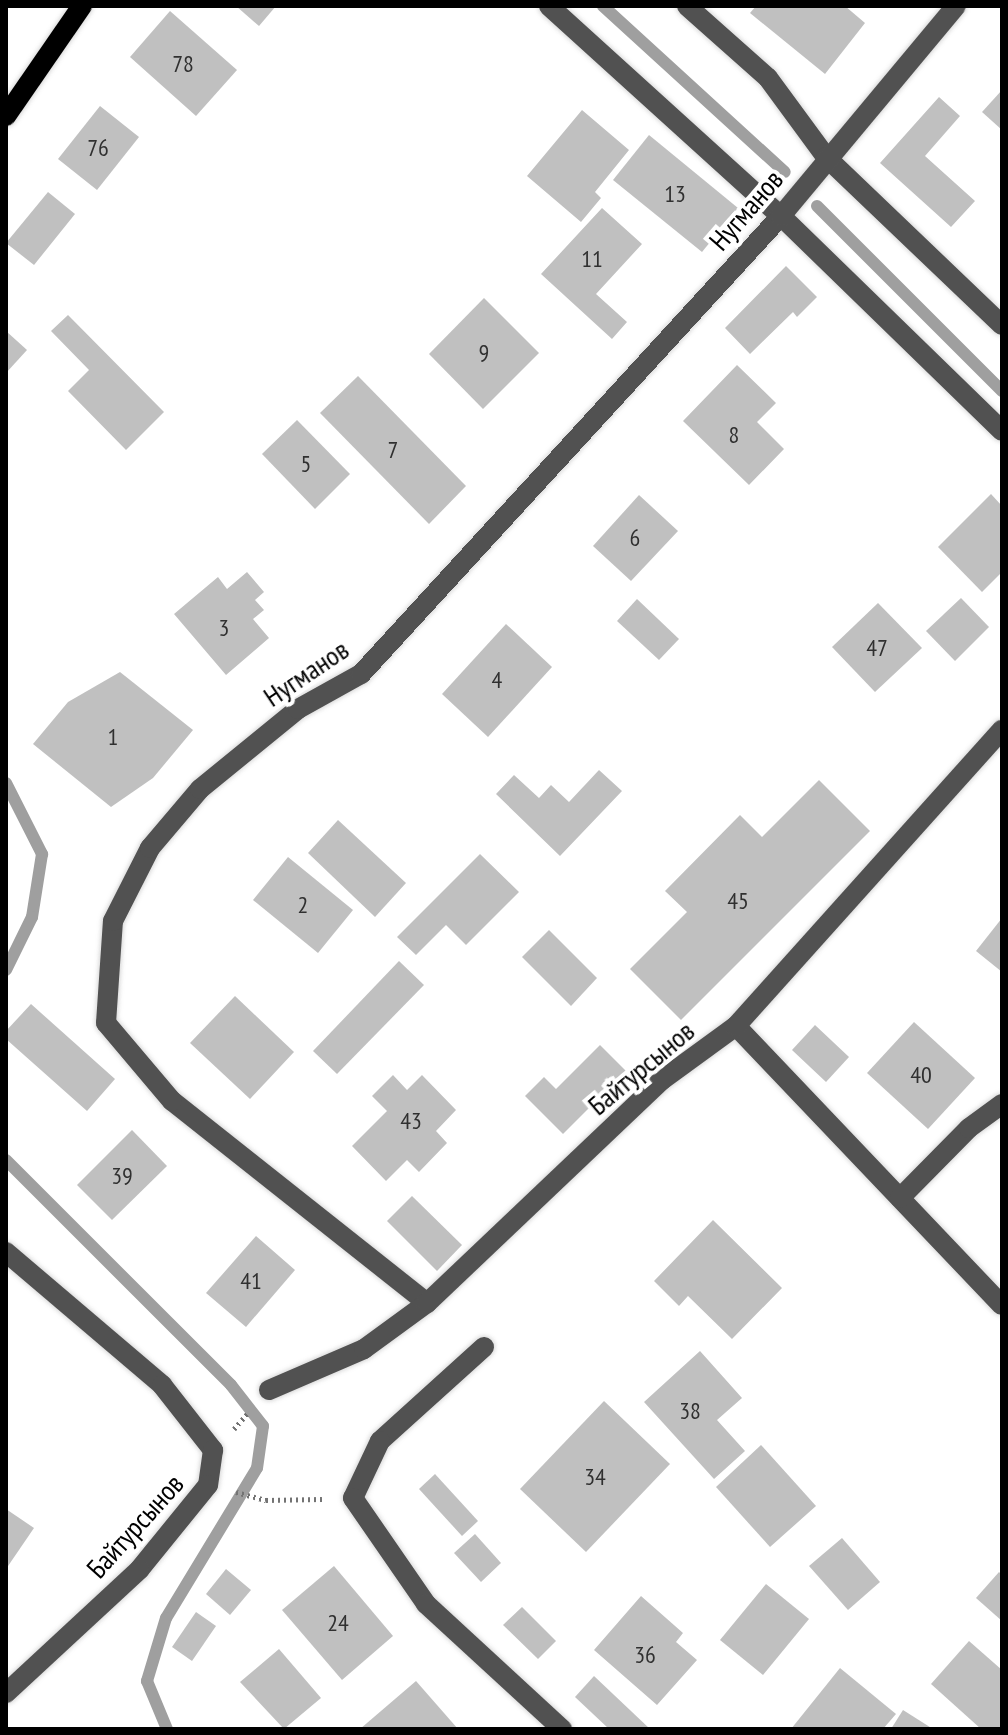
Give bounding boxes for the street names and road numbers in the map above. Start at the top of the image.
street label: Нугманов [702,163,790,257]
street label: Нугманов [257,632,355,714]
street label: Байтурсынов [581,1014,701,1122]
street label: Байтурсынов [80,1467,190,1585]

